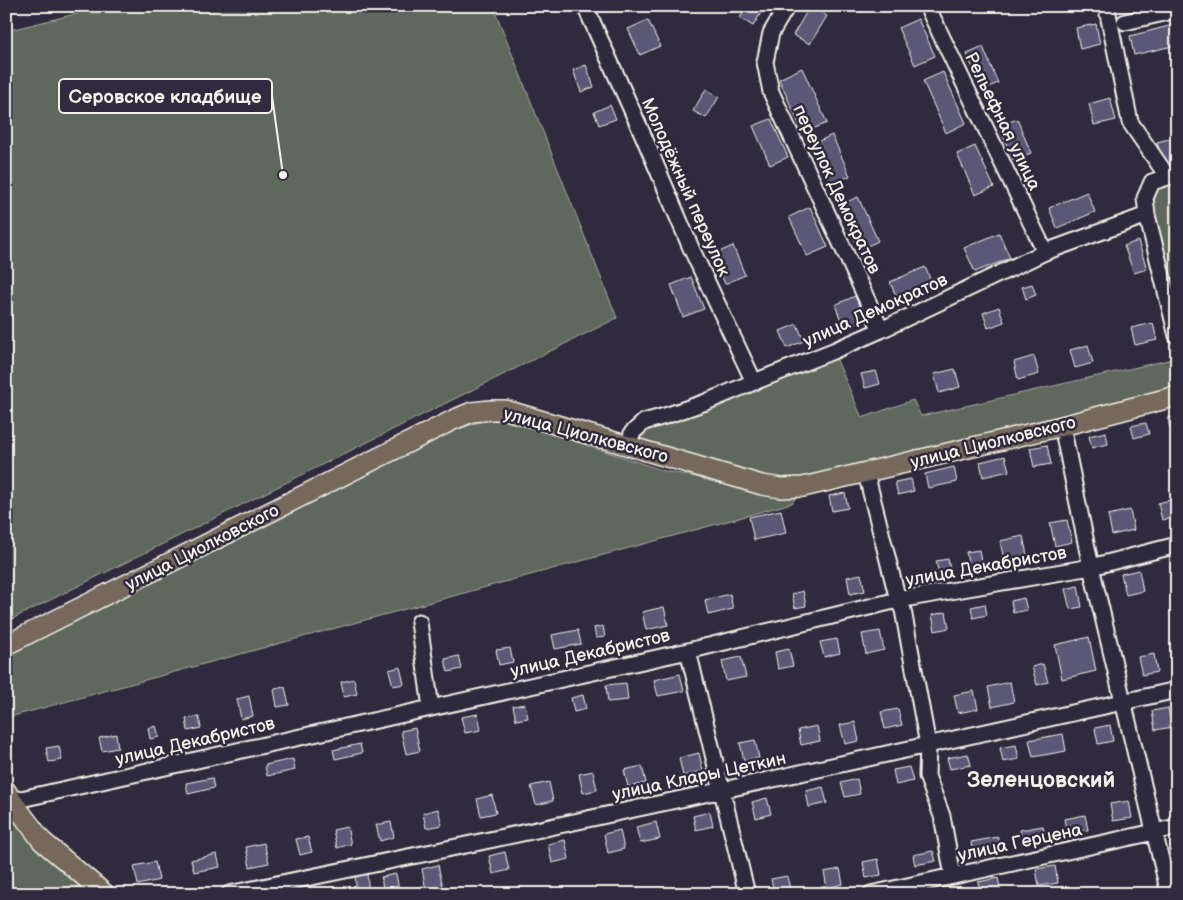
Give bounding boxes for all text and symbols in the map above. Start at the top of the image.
street label: Рельефная улица [960,49,1045,194]
callout: Серовское кладбище [59,79,272,113]
text: Серовское кладбище [68,86,262,109]
street label: Молодёжный переулок [637,95,735,280]
street label: переулок Демократов [788,101,885,278]
street label: улица Демократов [800,269,951,352]
street label: улица Циолковского [501,403,670,468]
street label: улица Циолковского [908,412,1078,473]
street label: улица Циолковского [122,500,283,595]
street label: улица Декабристов [904,542,1069,591]
street label: улица Декабристов [508,625,672,682]
street label: улица Декабристов [113,713,277,770]
street label: улица Клары Цеткин [610,748,788,805]
district label: Зеленцовский [967,767,1115,794]
street label: улица Герцена [956,819,1084,866]

